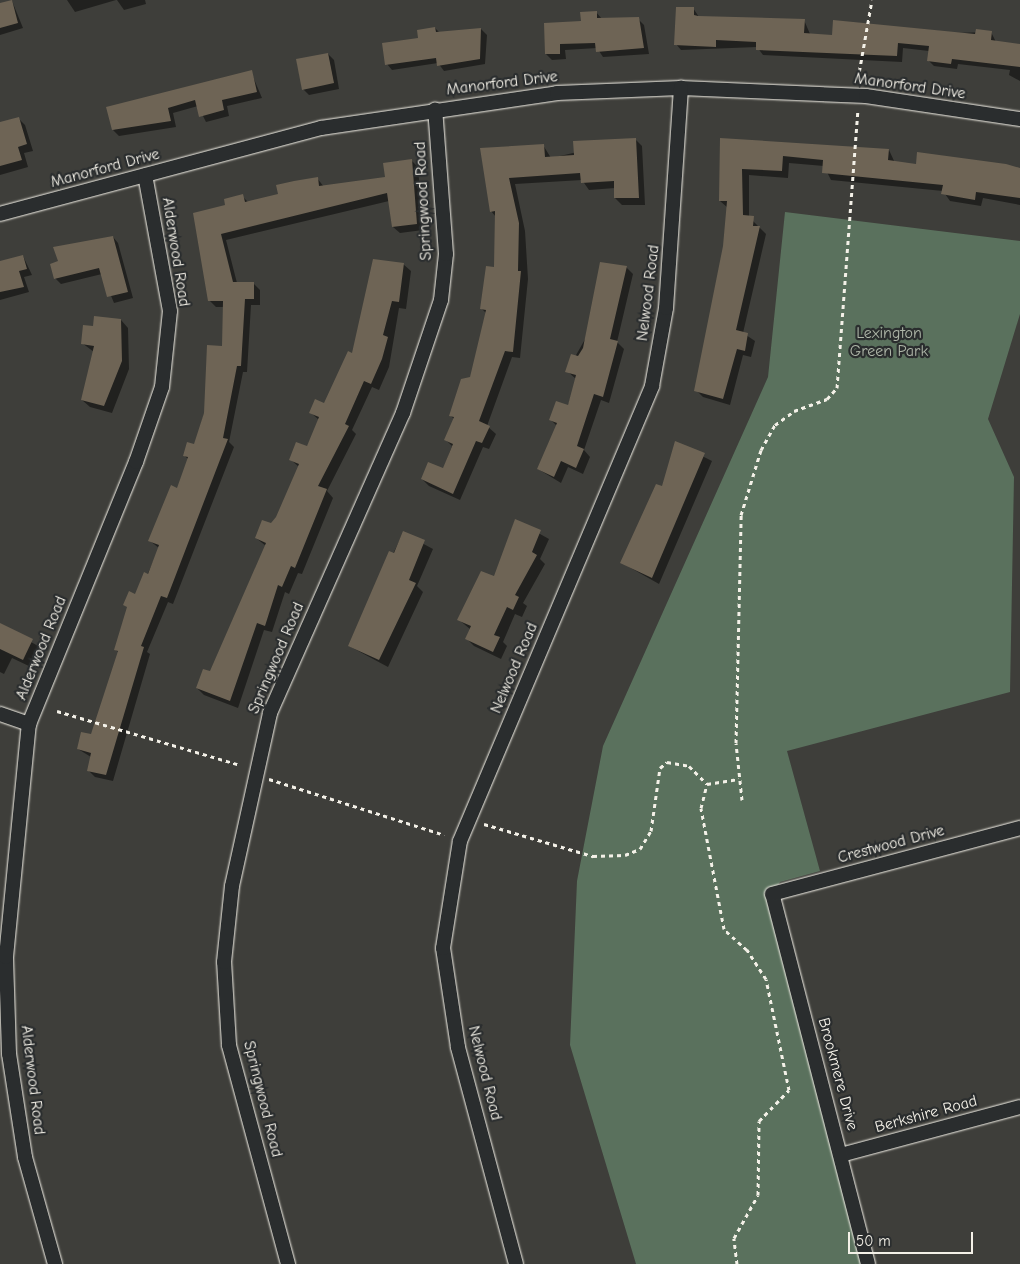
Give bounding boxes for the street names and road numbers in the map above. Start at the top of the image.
street label: Manorford Drive [445,67,559,99]
street label: Manorford Drive [853,69,967,103]
street label: Springwood Road [410,141,436,261]
street label: Manorford Drive [48,144,162,192]
street label: Alderwood Road [158,196,194,308]
street label: Nelwood Road [633,244,663,342]
street label: Alderwood Road [11,593,71,703]
street label: Springwood Road [244,599,308,717]
street label: Nelwood Road [486,620,542,716]
street label: Crestwood Drive [836,821,946,867]
street label: Brookmere Drive [814,1016,862,1132]
street label: Alderwood Road [17,1024,49,1136]
street label: Nelwood Road [464,1024,506,1122]
street label: Springwood Road [239,1039,287,1159]
street label: Berkshire Road [873,1091,979,1137]

